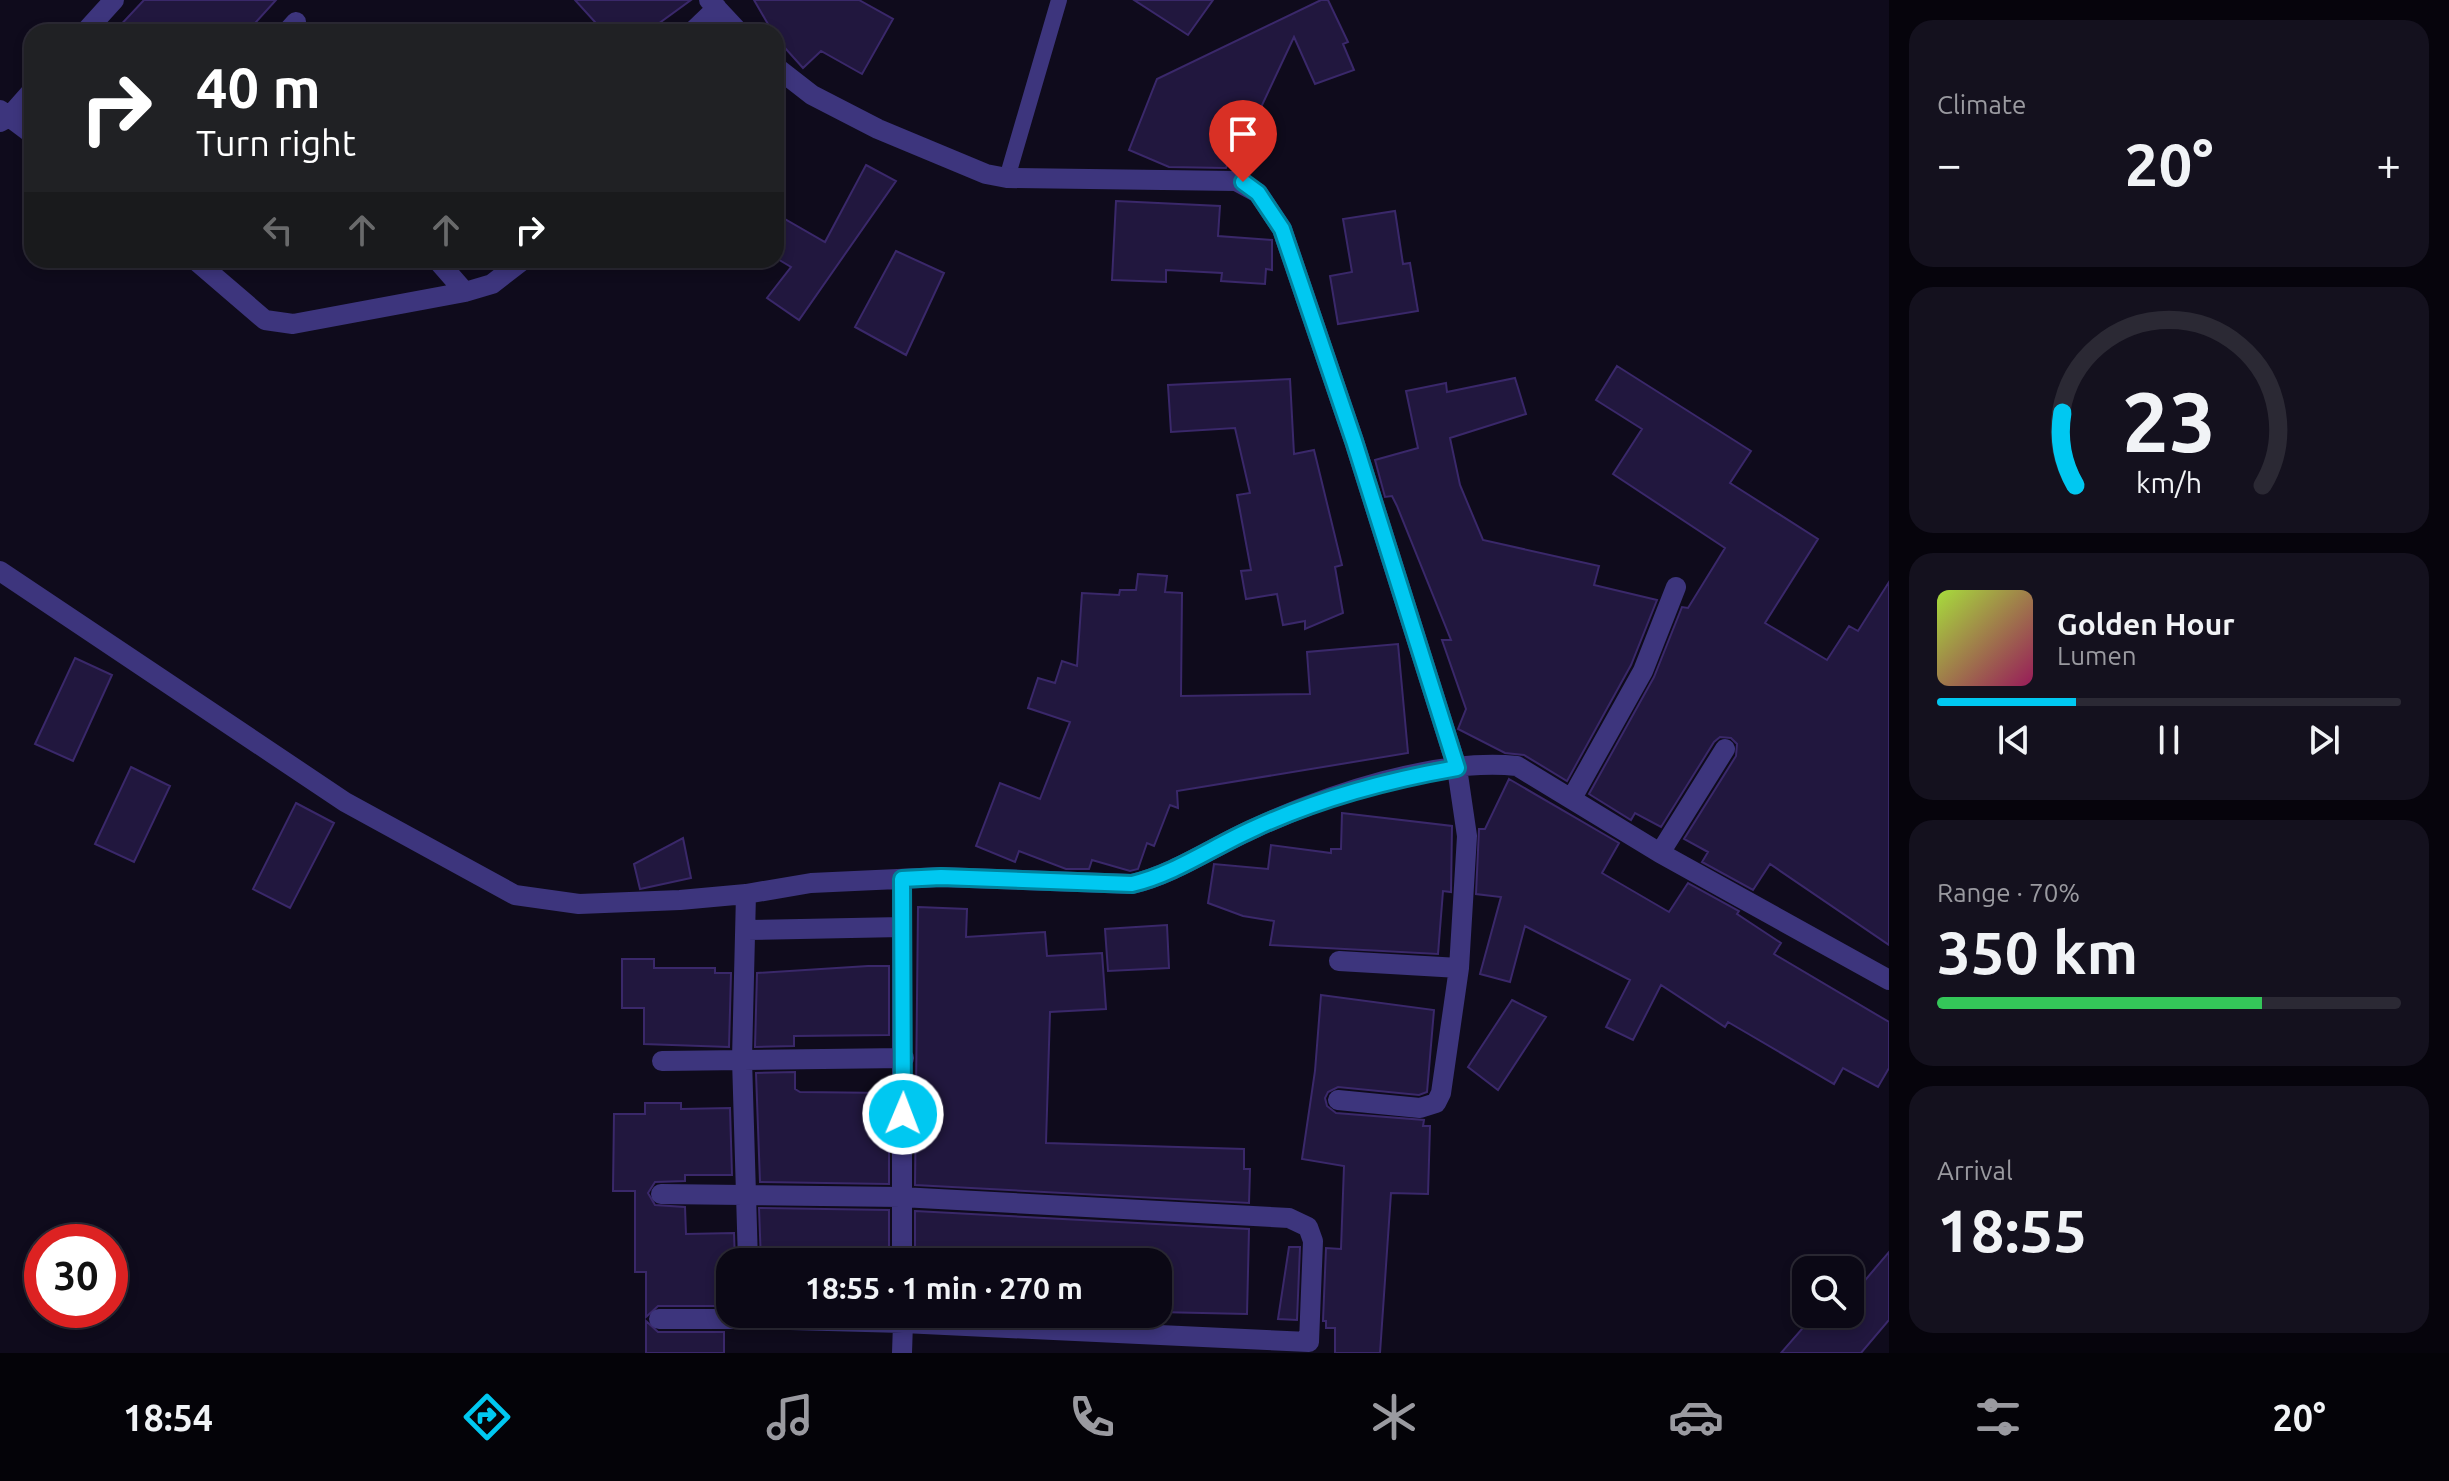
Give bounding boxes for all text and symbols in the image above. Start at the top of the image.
icon: right [64,56,168,160]
text: 40 m [196,56,321,119]
text: Climate [1937,90,2026,119]
pin [1209,100,1277,182]
icon: arrive [1221,112,1265,156]
text: Turn right [196,122,356,163]
text: 20° [2125,130,2213,197]
text: − [1937,139,1962,188]
text: + [2376,139,2401,188]
icon: left [256,208,300,252]
icon: ahead [340,208,384,252]
icon: ahead [424,208,468,252]
icon: right [508,208,552,252]
text: 23 [2122,373,2216,467]
text: km/h [2136,466,2202,498]
text: Golden Hour [2057,607,2235,641]
text: Lumen [2057,641,2137,670]
icon: previous [1992,718,2036,762]
icon: pause [2147,718,2191,762]
icon: next [2302,718,2346,762]
text: Range · 70% [1937,878,2080,907]
text: 350 km [1937,918,2138,985]
position arrow [861,1072,945,1156]
text: Arrival [1937,1156,2013,1185]
text: 18:55 [1937,1196,2087,1263]
speed limit sign: 30 [24,1224,128,1328]
map controls [1792,1256,1864,1328]
button: search [1792,1256,1864,1328]
text: 18:55 · 1 min · 270 m [805,1271,1083,1305]
icon: directions [459,1389,515,1445]
icon: music [762,1389,818,1445]
icon: phone [1064,1389,1120,1445]
icon: climate [1366,1389,1422,1445]
icon: car [1668,1389,1724,1445]
icon: filters [1970,1389,2026,1445]
text: 18:54 [123,1397,213,1438]
text: 20° [2272,1397,2326,1438]

